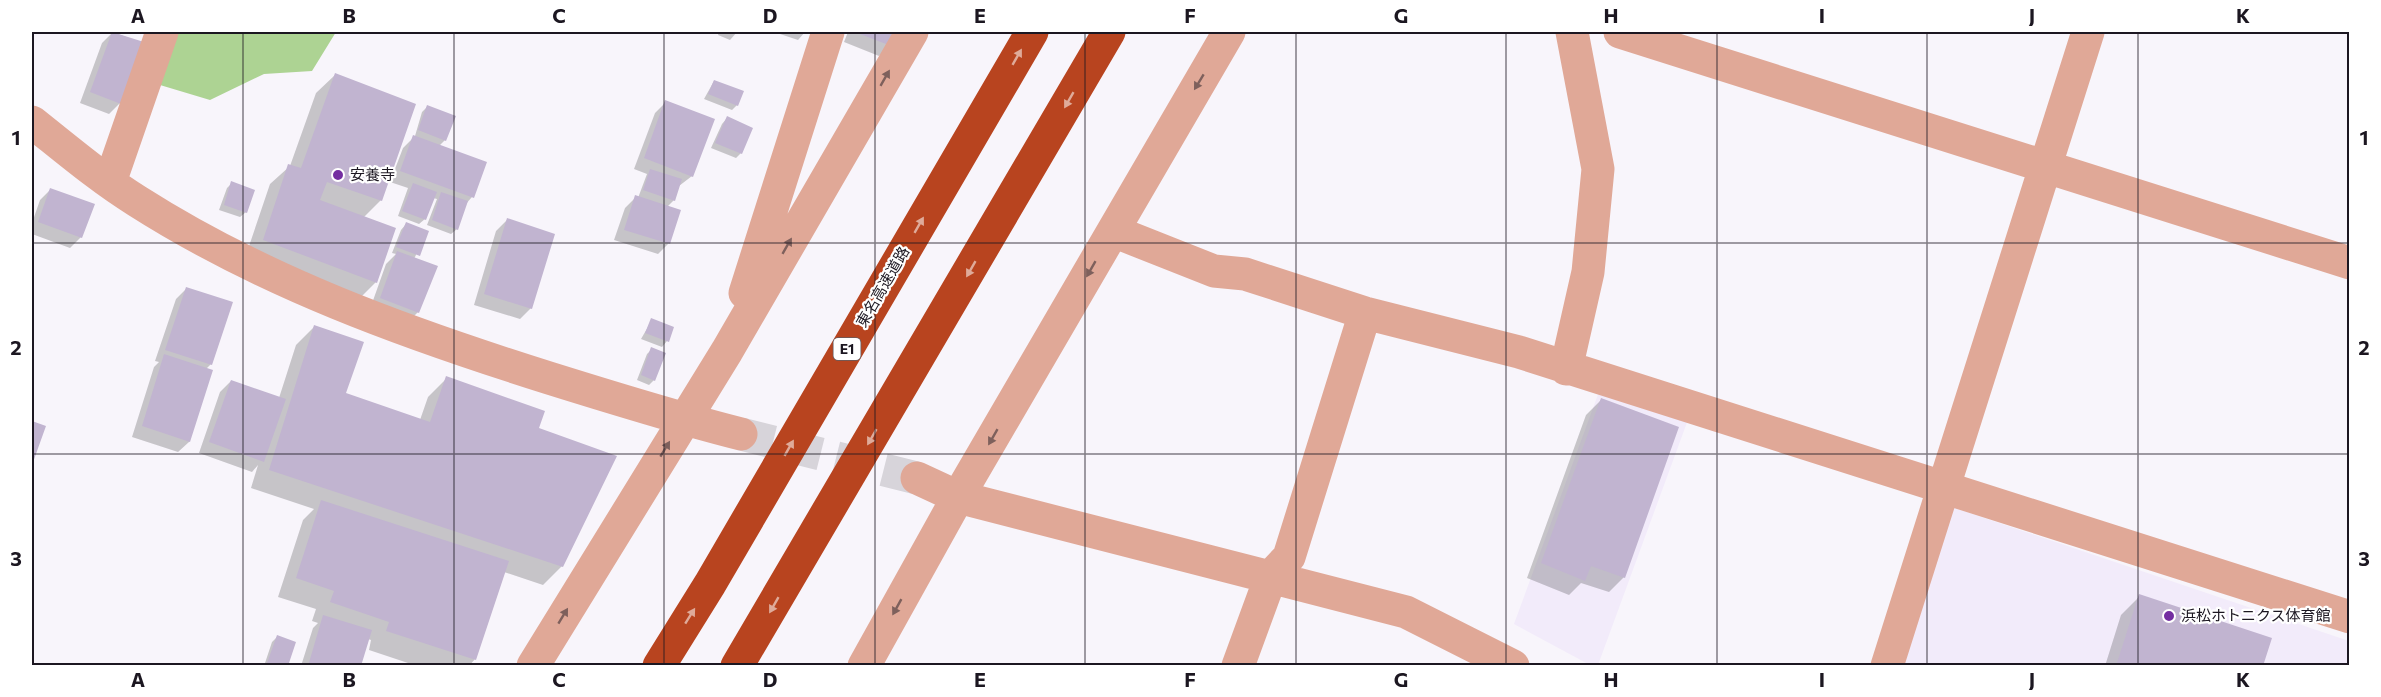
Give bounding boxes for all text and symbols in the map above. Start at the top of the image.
text: A [131,3,145,27]
text: B [342,3,356,27]
text: C [552,3,566,27]
text: D [763,3,777,27]
text: E [974,3,986,27]
text: F [1184,3,1196,27]
text: G [1394,3,1408,27]
text: H [1604,3,1619,27]
text: I [1819,3,1825,27]
text: J [2029,3,2035,27]
text: K [2236,3,2250,27]
one-way arrow [1012,49,1023,65]
one-way arrow [880,69,890,86]
one-way arrow [1193,74,1204,90]
one-way arrow [1064,92,1074,109]
text: 1 [11,125,21,149]
text: 1 [2359,125,2369,149]
place label: 安養寺 [350,165,395,183]
marker: 安養寺 [331,168,345,182]
one-way arrow [914,216,924,233]
one-way arrow [782,238,793,254]
street label: 東名高速道路 [852,243,912,330]
one-way arrow [965,261,976,277]
one-way arrow [1085,261,1096,277]
text: 2 [10,335,22,359]
text: 2 [2358,335,2370,359]
road number: E1 [834,338,860,360]
one-way arrow [867,429,878,445]
one-way arrow [987,429,998,445]
one-way arrow [784,440,795,456]
one-way arrow [659,441,670,457]
text: 3 [10,546,22,570]
text: 3 [2358,546,2370,570]
one-way arrow [769,597,779,614]
one-way arrow [892,599,902,616]
place label: 浜松ホトニクス体育館 [2181,606,2331,624]
one-way arrow [558,608,569,624]
one-way arrow [685,608,696,624]
marker: 浜松ホトニクス体育館 [2162,609,2176,623]
text: A [131,667,145,691]
text: B [342,667,356,691]
text: C [552,667,566,691]
text: D [763,667,777,691]
text: E [974,667,986,691]
text: F [1184,667,1196,691]
text: G [1394,667,1408,691]
text: H [1604,667,1619,691]
text: I [1819,667,1825,691]
text: J [2029,667,2035,691]
text: K [2236,667,2250,691]

